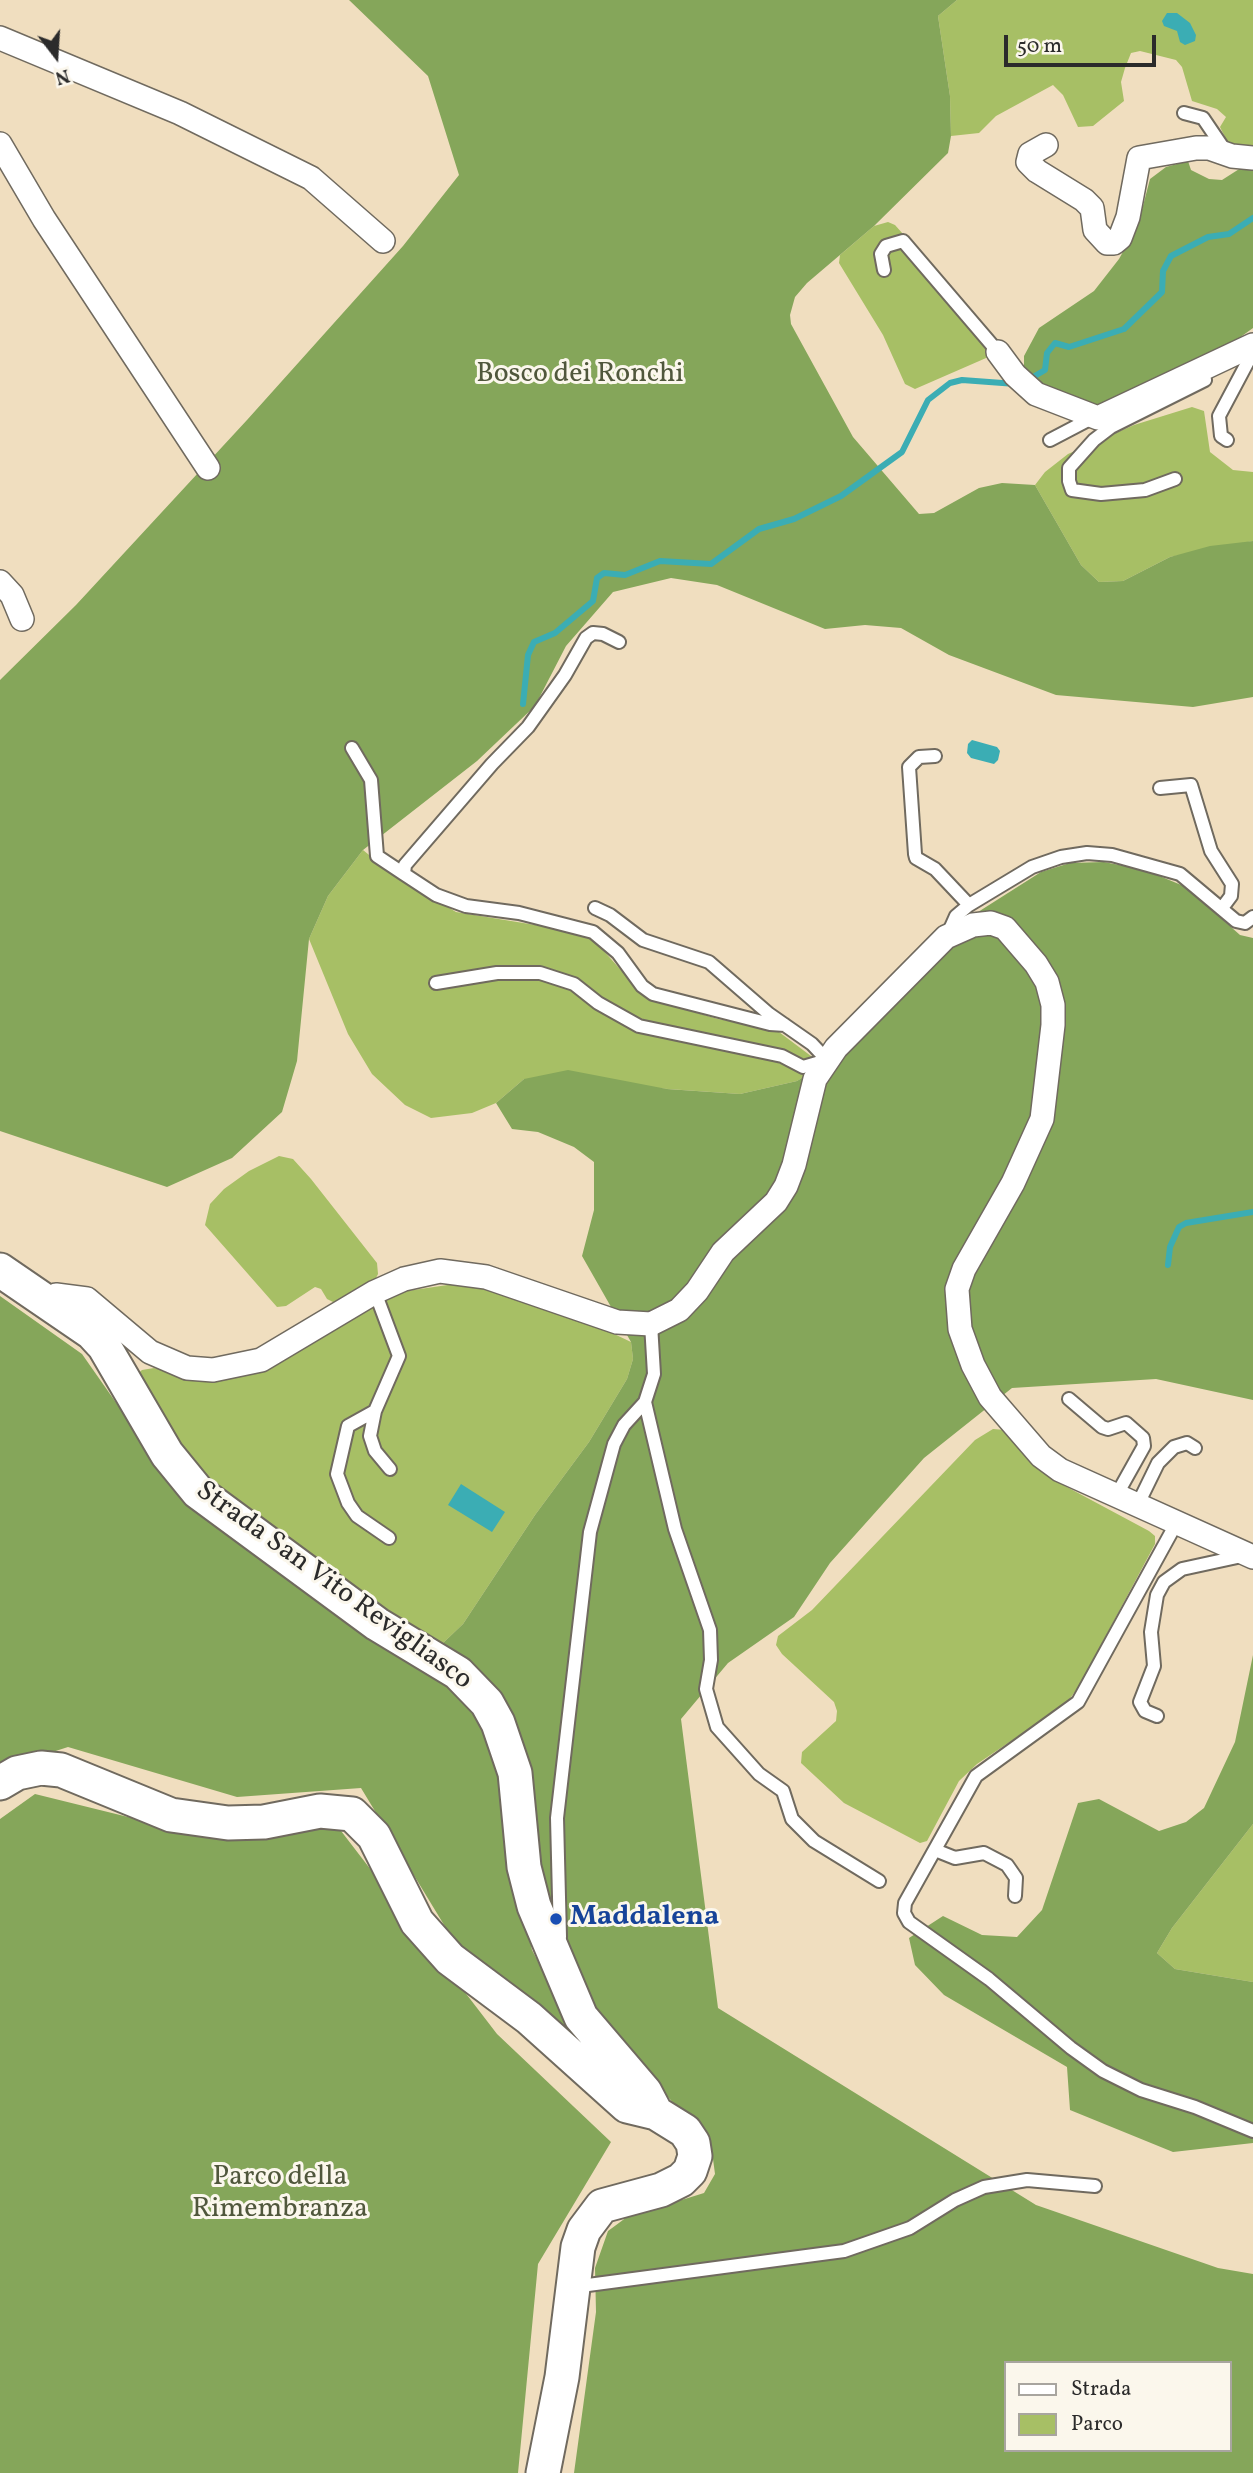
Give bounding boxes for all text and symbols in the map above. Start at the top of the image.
north arrow [21,21,91,91]
scale bar [1008,21,1160,65]
text: 50 m [1017,32,1062,61]
text: N [52,62,73,91]
park label: Bosco dei Ronchi [476,359,684,393]
street label: Strada San Vito Revigliasco [188,1475,478,1699]
place label: Maddalena [570,1902,719,1936]
marker: Maddalena [548,1911,564,1927]
park label: Parco della Rimembranza [192,2162,368,2228]
legend [1004,2361,1232,2452]
text: Strada [1071,2375,1132,2404]
text: Parco [1071,2410,1123,2439]

